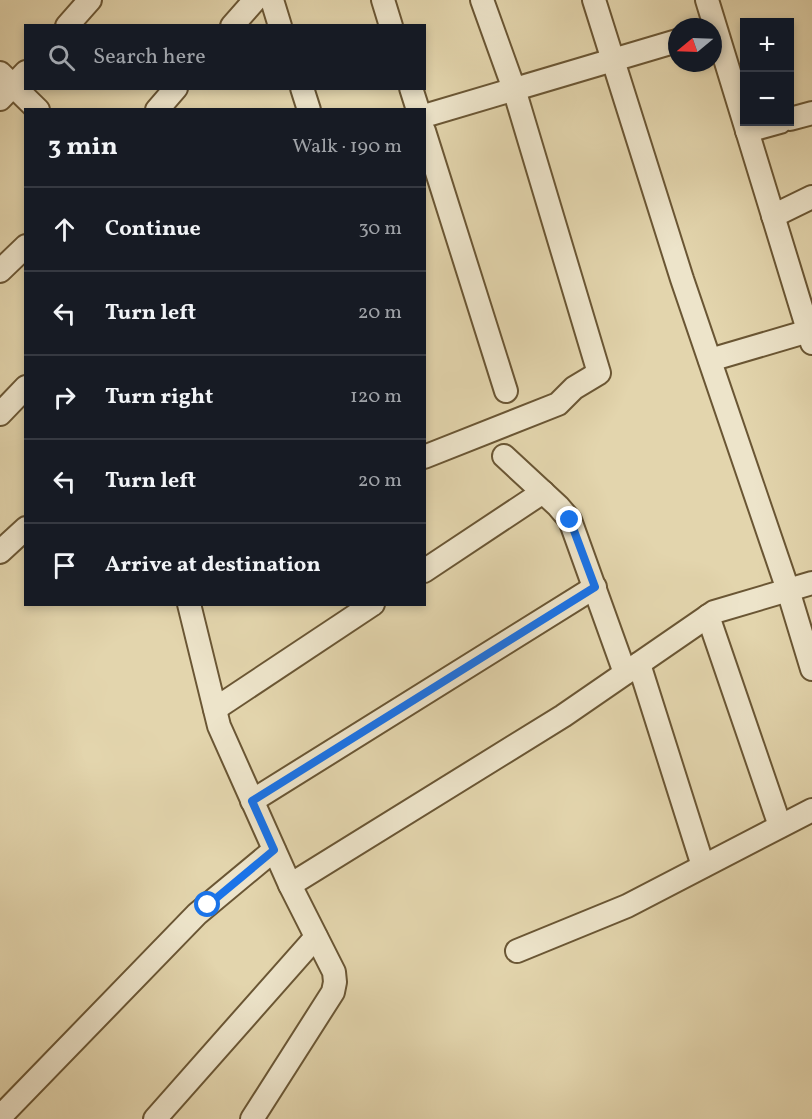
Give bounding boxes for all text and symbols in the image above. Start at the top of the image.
north arrow [668,18,722,72]
map controls [740,18,794,126]
button: + [740,18,794,72]
search box [24,24,426,90]
icon: search [45,41,78,74]
text: Search here [93,42,206,73]
button: − [740,72,794,126]
text: 3 min [48,129,118,165]
text: Walk · 190 m [292,133,402,161]
icon: ahead [48,213,81,246]
text: Continue [105,214,201,245]
text: 30 m [358,215,402,243]
icon: left [48,297,81,330]
text: Turn left [105,298,196,329]
text: 20 m [358,299,402,327]
icon: right [48,381,81,414]
text: Turn right [105,382,213,413]
text: 120 m [350,383,402,411]
icon: left [48,465,81,498]
text: Turn left [105,466,196,497]
text: 20 m [358,467,402,495]
route end [556,506,582,532]
icon: arrive [48,549,81,582]
text: Arrive at destination [105,550,321,581]
route start [194,891,220,917]

